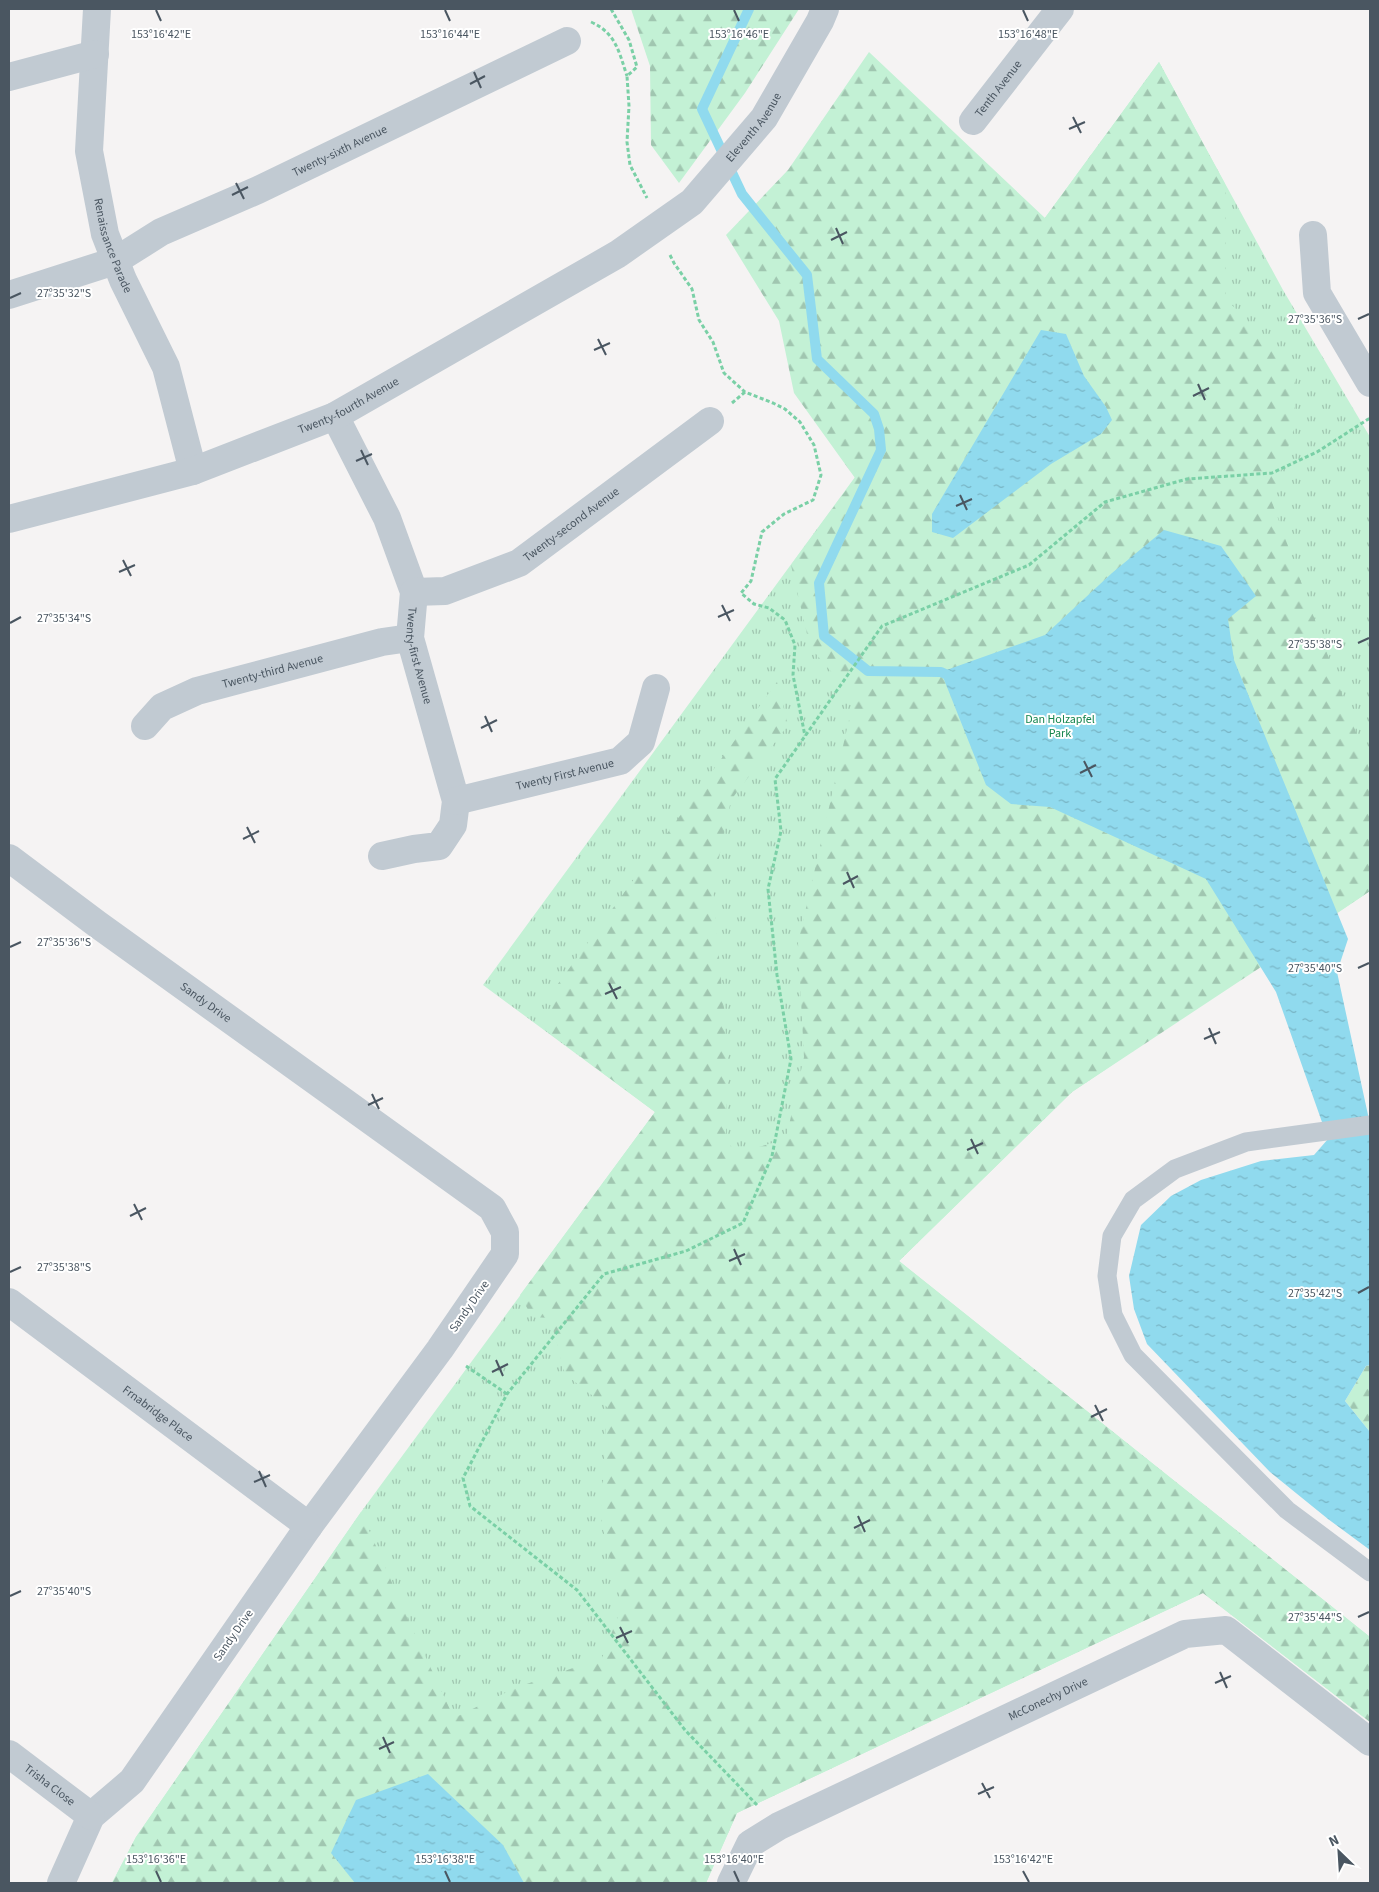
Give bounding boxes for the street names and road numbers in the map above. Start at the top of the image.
street label: Tenth Avenue [971,57,1026,121]
street label: Eleventh Avenue [722,90,786,166]
street label: Twenty-sixth Avenue [289,121,390,181]
street label: Renaissance Parade [89,197,136,296]
street label: Twenty-fourth Avenue [296,373,402,438]
street label: Twenty-second Avenue [520,483,623,566]
street label: Twenty-first Avenue [401,606,436,706]
street label: Twenty-third Avenue [220,650,325,693]
street label: Twenty First Avenue [514,755,616,795]
street label: Sandy Drive [176,978,235,1027]
street label: Sandy Drive [445,1277,494,1336]
street label: Frnabridge Place [119,1382,197,1446]
street label: Sandy Drive [209,1606,258,1665]
street label: McConechy Drive [1006,1673,1091,1725]
street label: Trisha Close [20,1760,79,1810]

